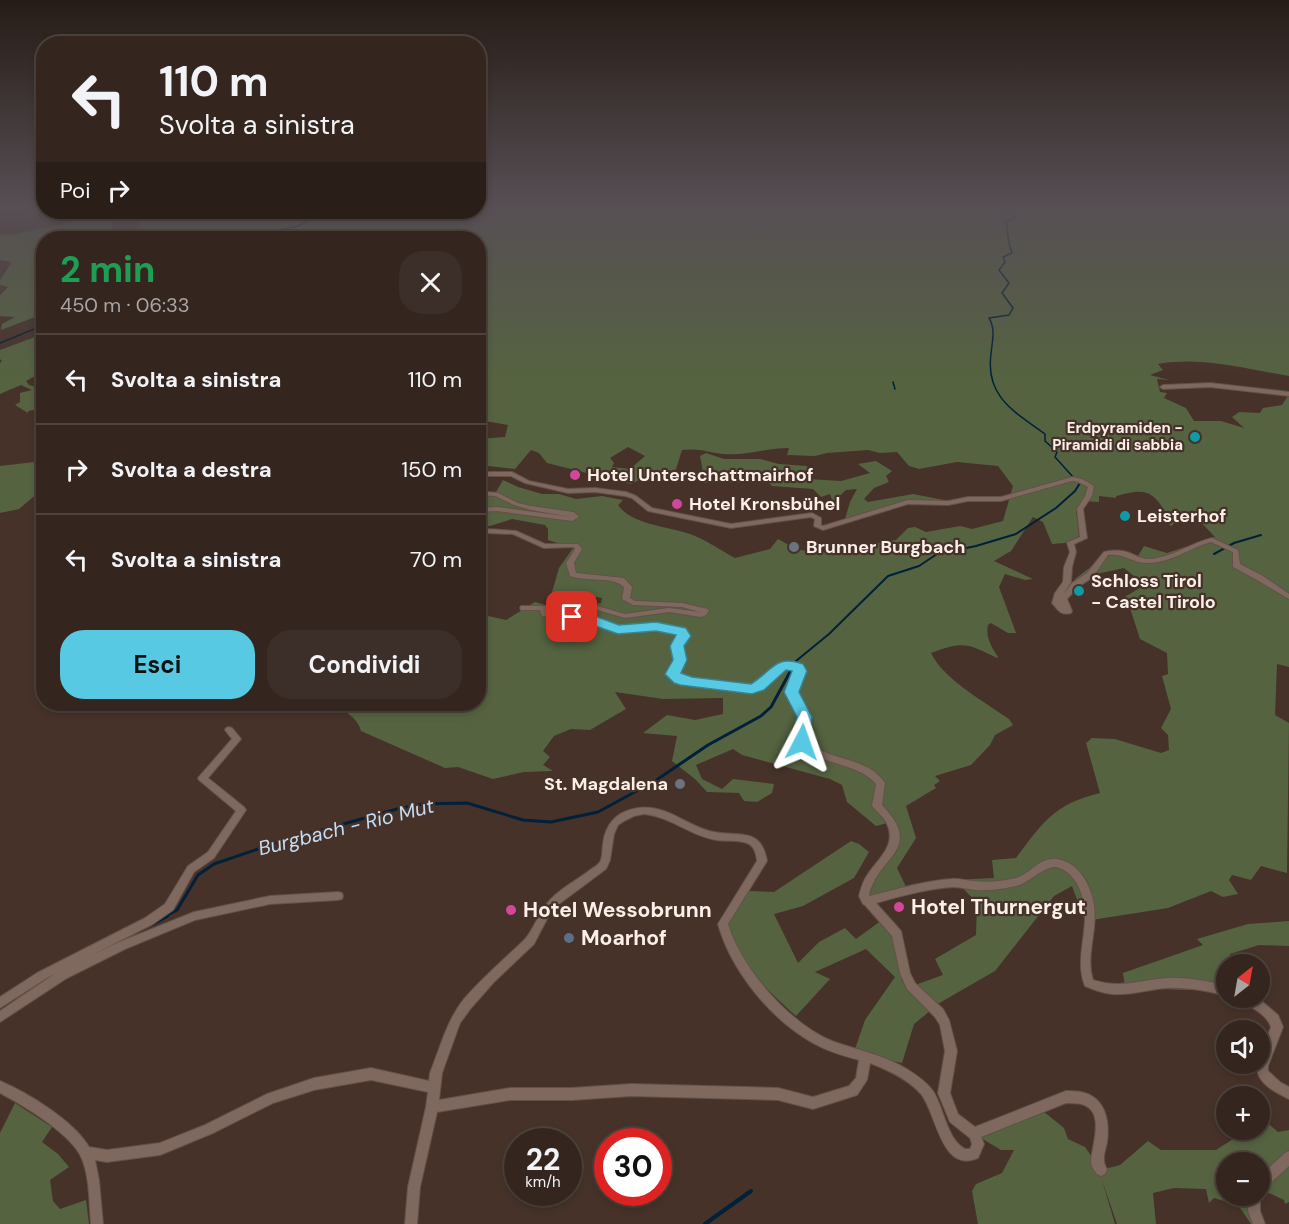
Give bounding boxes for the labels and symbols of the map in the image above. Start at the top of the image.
place label: Erdpyramiden - Piramidi di sabbia [1052,418,1183,455]
marker: Erdpyramiden - Piramidi di sabbia [1188,430,1202,444]
place label: Hotel Unterschattmairhof [587,463,813,487]
marker: Hotel Unterschattmairhof [568,468,582,482]
place label: Hotel Kronsbühel [689,492,840,516]
marker: Hotel Kronsbühel [670,497,684,511]
place label: Leisterhof [1137,504,1226,528]
marker: Leisterhof [1118,509,1132,523]
place label: Brunner Burgbach [806,535,965,559]
marker: Brunner Burgbach [787,540,801,554]
place label: Schloss Tirol - Castel Tirolo [1091,569,1216,614]
marker: Schloss Tirol - Castel Tirolo [1072,584,1086,598]
pin [546,591,597,642]
position arrow [770,710,834,774]
place label: St. Magdalena [544,772,668,796]
marker: St. Magdalena [673,777,687,791]
water label: Burgbach - Rio Mut [255,792,437,861]
place label: Hotel Thurnergut [911,893,1086,921]
place label: Hotel Wessobrunn [523,896,712,924]
marker: Hotel Thurnergut [892,900,906,914]
marker: Hotel Wessobrunn [504,903,518,917]
place label: Moarhof [581,924,667,952]
marker: Moarhof [562,931,576,945]
north arrow [1216,954,1270,1008]
speed limit sign: 30 [594,1128,672,1206]

